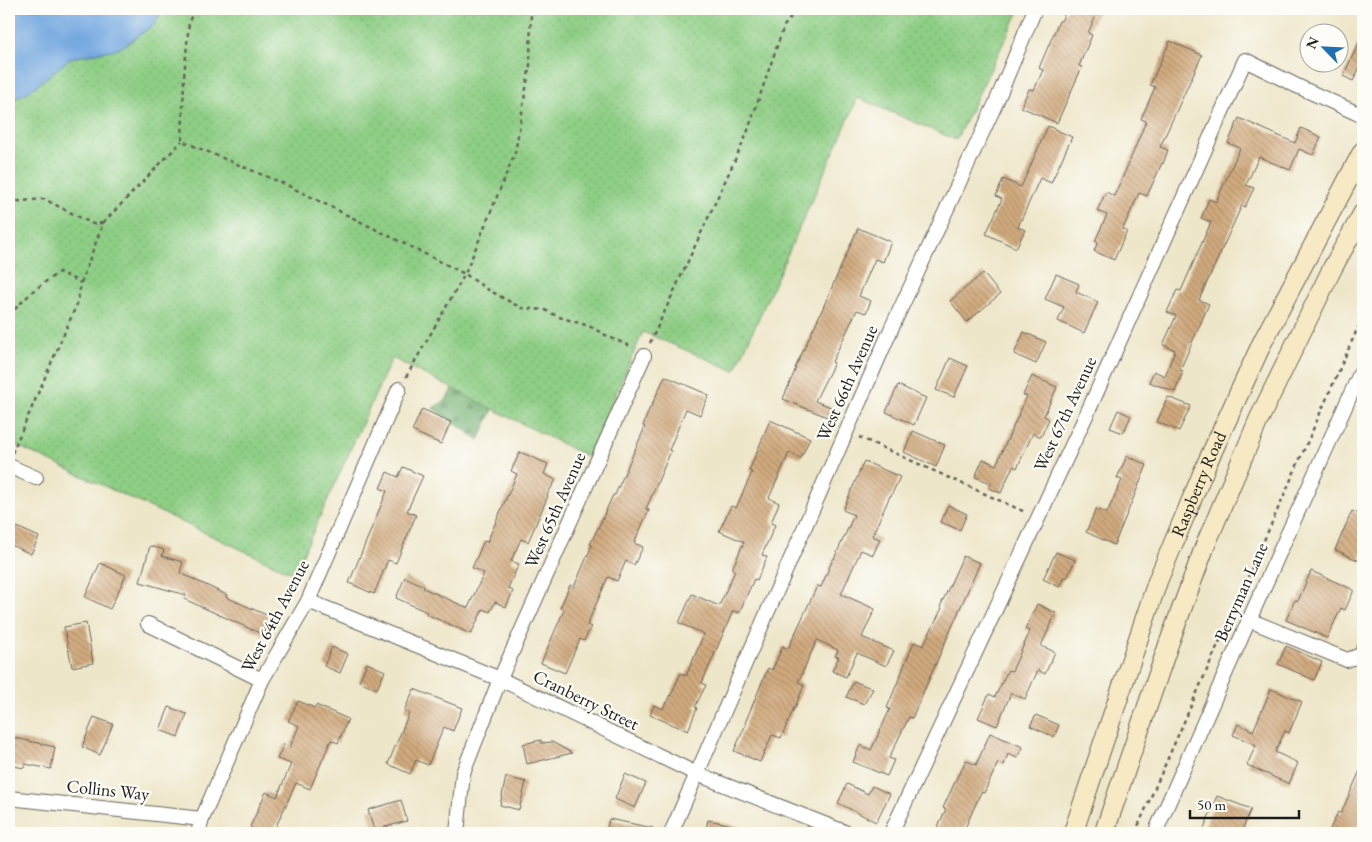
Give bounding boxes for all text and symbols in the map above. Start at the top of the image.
north arrow [1300,22,1350,72]
text: N [1302,33,1323,52]
street label: West 66th Avenue [811,321,882,444]
street label: West 67th Avenue [1028,353,1101,475]
street label: Raspberry Road [1165,427,1231,540]
street label: West 65th Avenue [519,448,590,571]
street label: Berryman Lane [1208,539,1273,645]
street label: West 64th Avenue [235,556,314,676]
street label: Cranberry Street [530,664,643,735]
street label: Collins Way [66,774,151,805]
scale bar [1190,787,1298,819]
text: 50 m [1197,795,1226,814]

